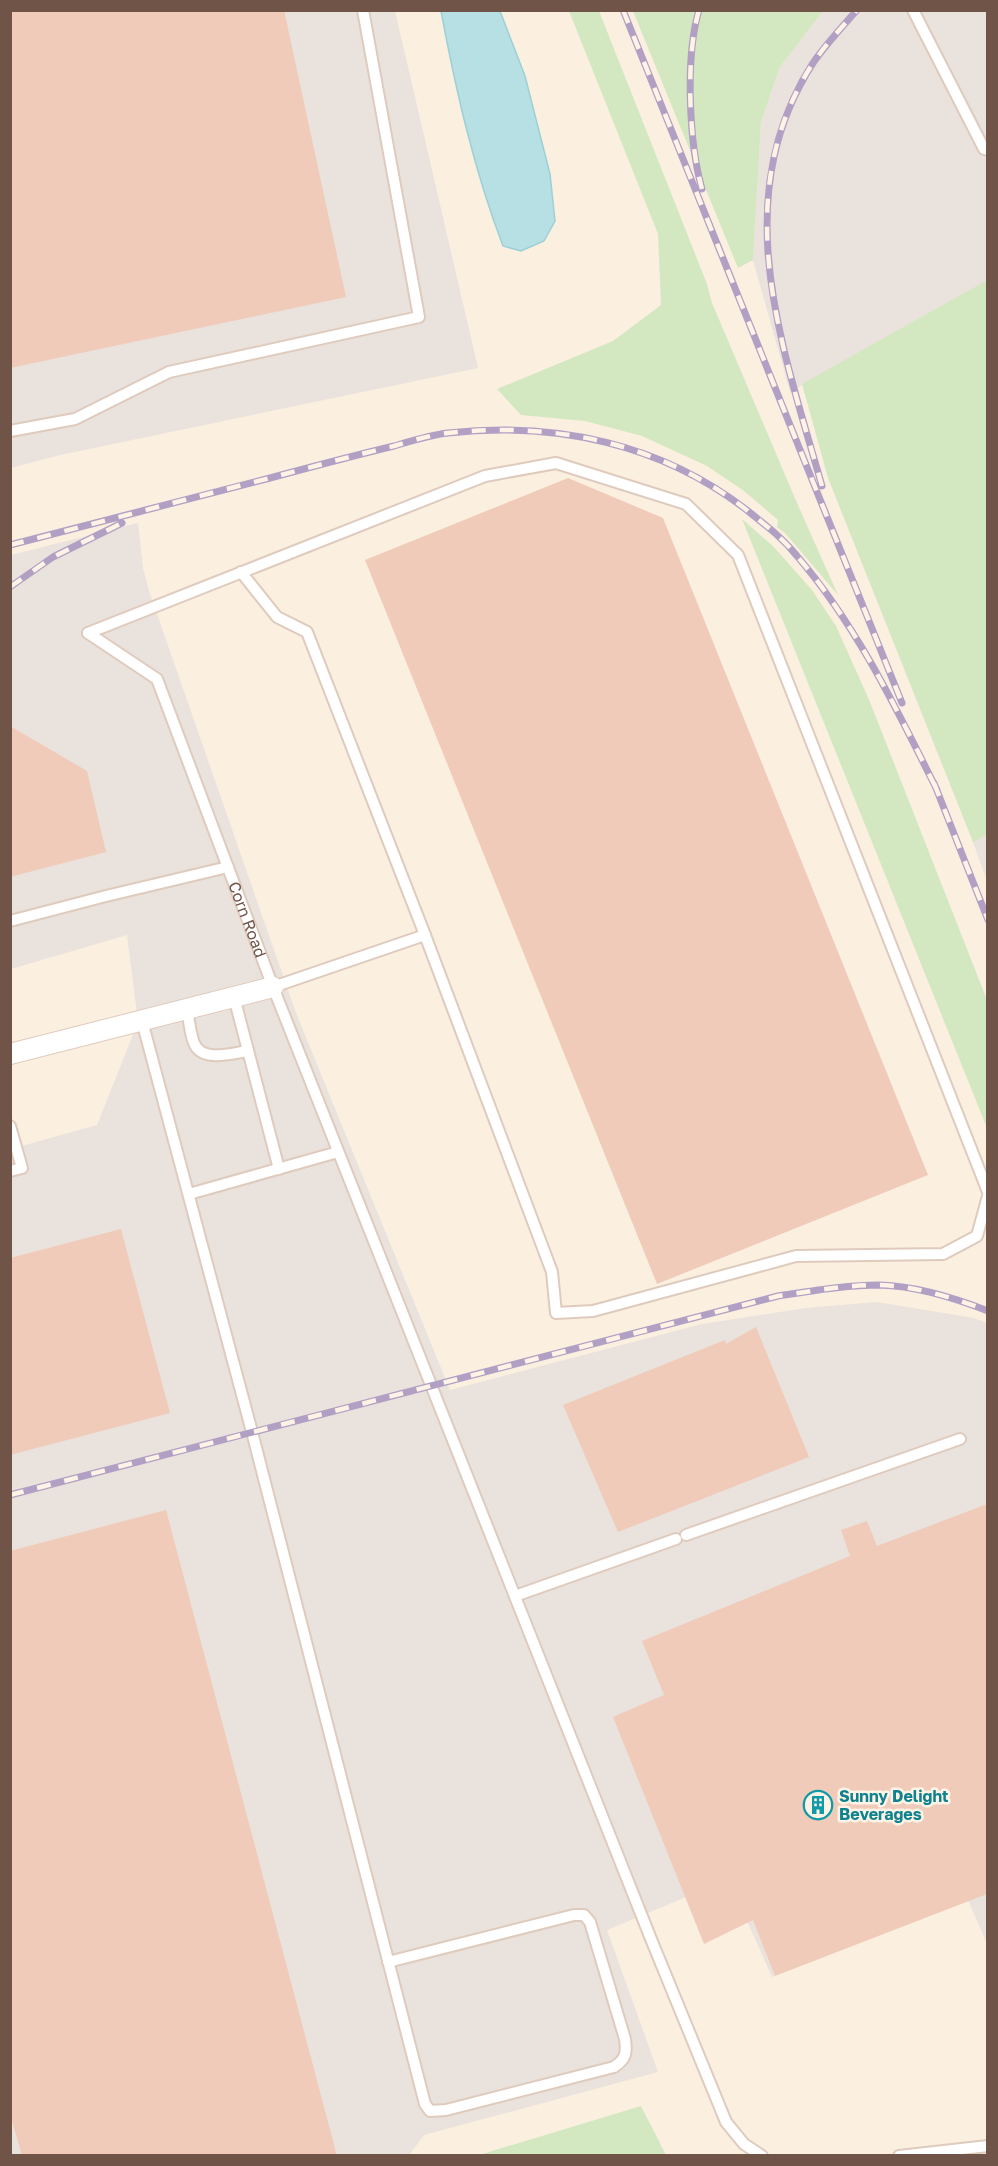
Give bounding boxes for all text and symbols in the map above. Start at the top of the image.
street label: Corn Road [224,879,271,960]
place label: Sunny Delight Beverages [839,1786,949,1824]
building icon: Sunny Delight Beverages [802,1789,834,1821]

